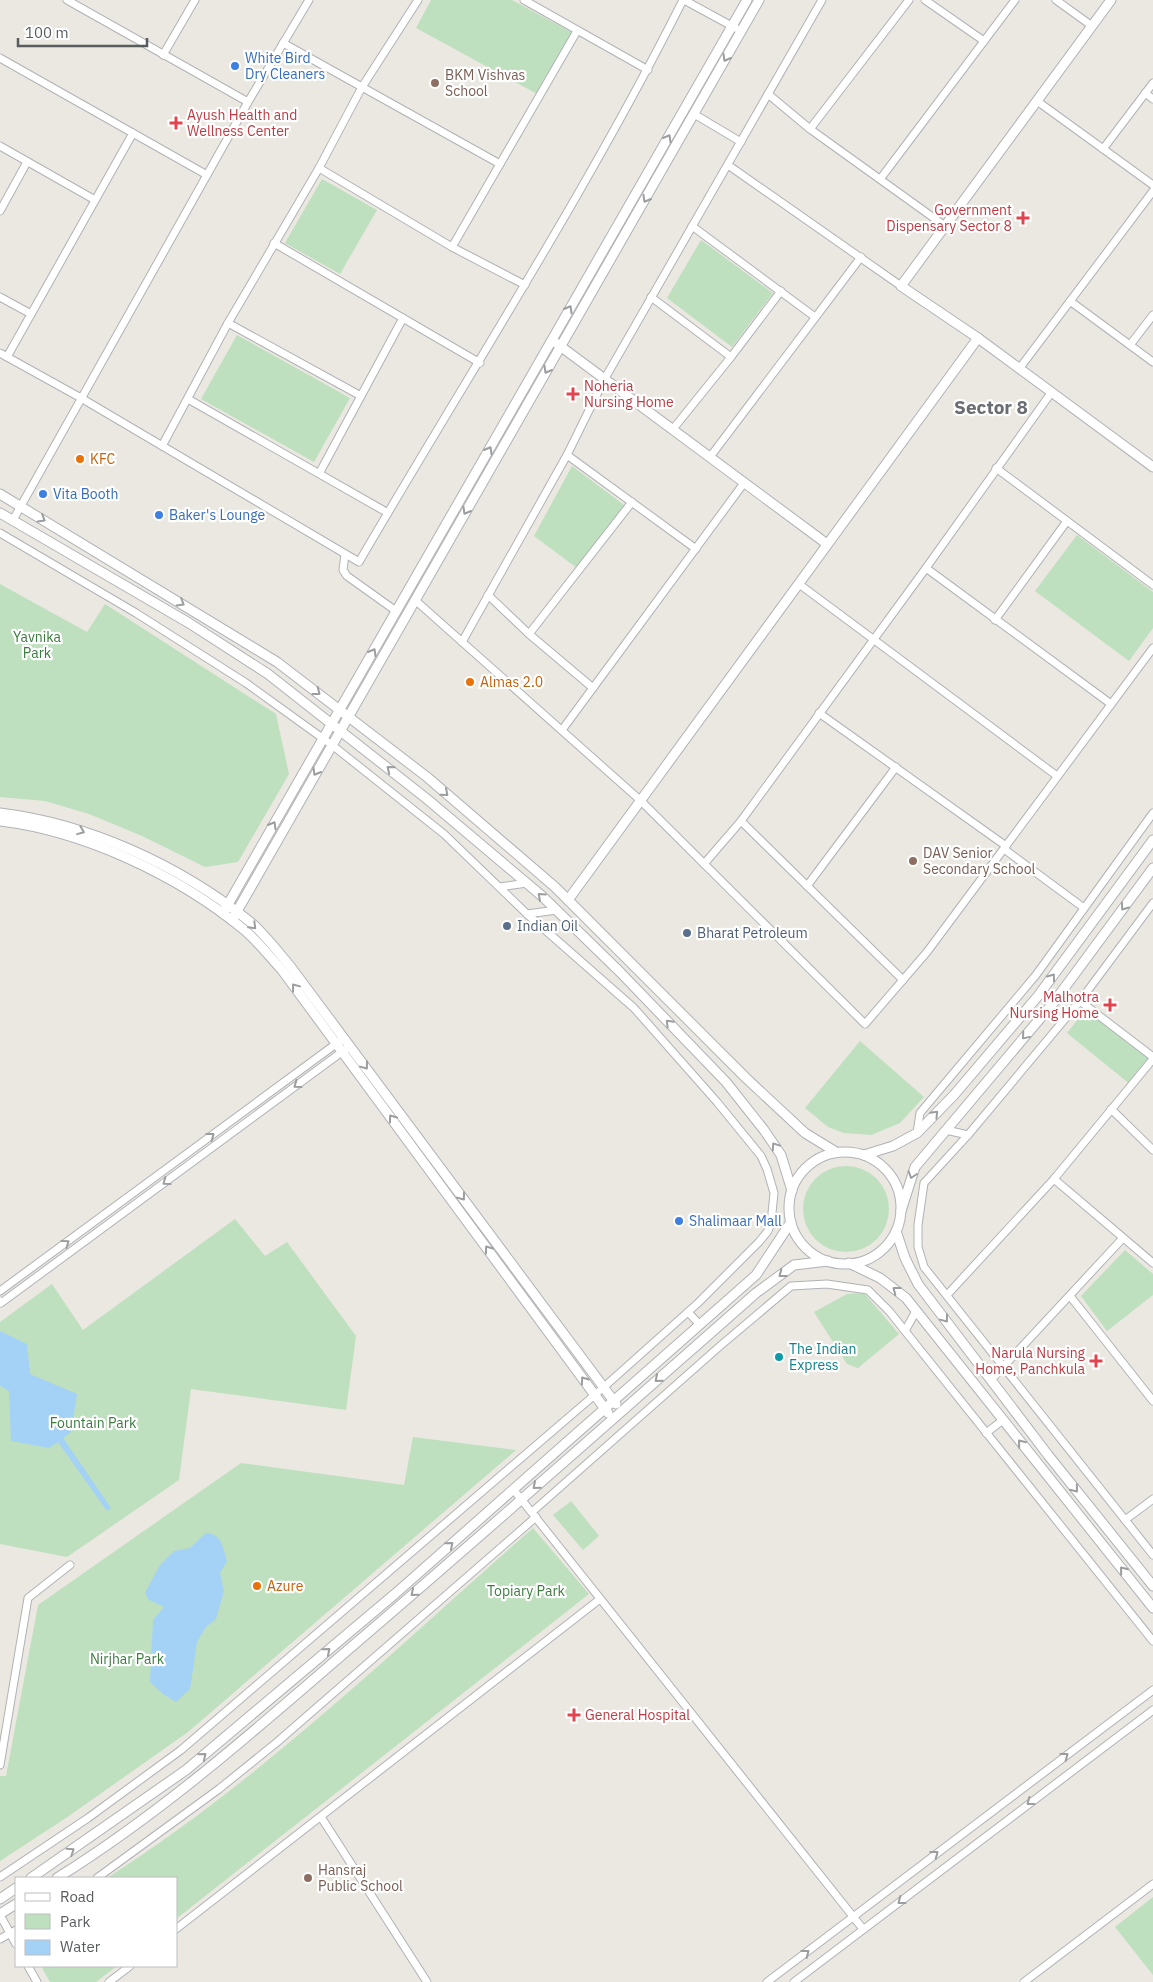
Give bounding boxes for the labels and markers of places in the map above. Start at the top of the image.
place label: White Bird Dry Cleaners [245,49,325,83]
marker: White Bird Dry Cleaners [229,60,241,72]
place label: BKM Vishvas School [445,66,526,100]
marker: BKM Vishvas School [429,77,441,89]
place label: Ayush Health and Wellness Center [187,106,297,140]
marker: Ayush Health and Wellness Center [169,116,183,130]
place label: Government Dispensary Sector 8 [886,201,1012,235]
marker: Government Dispensary Sector 8 [1016,211,1030,225]
place label: Noheria Nursing Home [584,377,674,411]
marker: Noheria Nursing Home [566,387,580,401]
place label: KFC [90,450,115,468]
marker: KFC [74,453,86,465]
place label: Vita Booth [53,485,118,503]
marker: Vita Booth [37,488,49,500]
place label: Baker's Lounge [169,506,265,524]
marker: Baker's Lounge [153,509,165,521]
place label: Almas 2.0 [480,673,543,691]
marker: Almas 2.0 [464,676,476,688]
place label: DAV Senior Secondary School [923,844,1036,878]
marker: DAV Senior Secondary School [907,855,919,867]
place label: Indian Oil [517,917,578,935]
marker: Indian Oil [501,920,513,932]
place label: Bharat Petroleum [697,924,808,942]
marker: Bharat Petroleum [681,927,693,939]
place label: Malhotra Nursing Home [1009,988,1100,1022]
marker: Malhotra Nursing Home [1103,998,1117,1012]
place label: Shalimaar Mall [689,1212,782,1230]
marker: Shalimaar Mall [673,1215,685,1227]
place label: The Indian Express [789,1340,857,1374]
place label: Narula Nursing Home, Panchkula [975,1344,1086,1378]
marker: The Indian Express [773,1351,785,1363]
marker: Narula Nursing Home, Panchkula [1089,1354,1103,1368]
place label: Azure [267,1577,304,1595]
marker: Azure [251,1580,263,1592]
place label: General Hospital [585,1706,690,1724]
marker: General Hospital [567,1708,581,1722]
place label: Hansraj Public School [318,1861,403,1895]
marker: Hansraj Public School [302,1872,314,1884]

